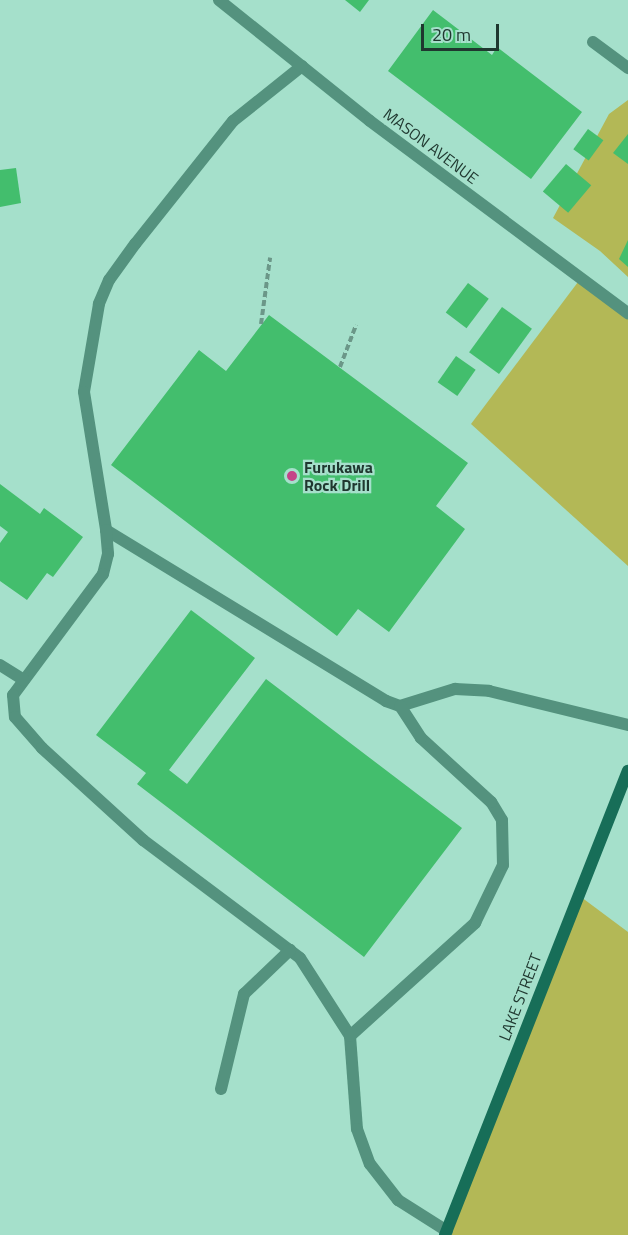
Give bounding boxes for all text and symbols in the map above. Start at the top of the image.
scale bar [424,12,502,50]
text: 20 m [432,21,471,48]
street label: MASON AVENUE [380,104,482,188]
place label: Furukawa Rock Drill [304,457,373,495]
marker: Furukawa Rock Drill [285,469,299,483]
street label: LAKE STREET [495,951,545,1043]

